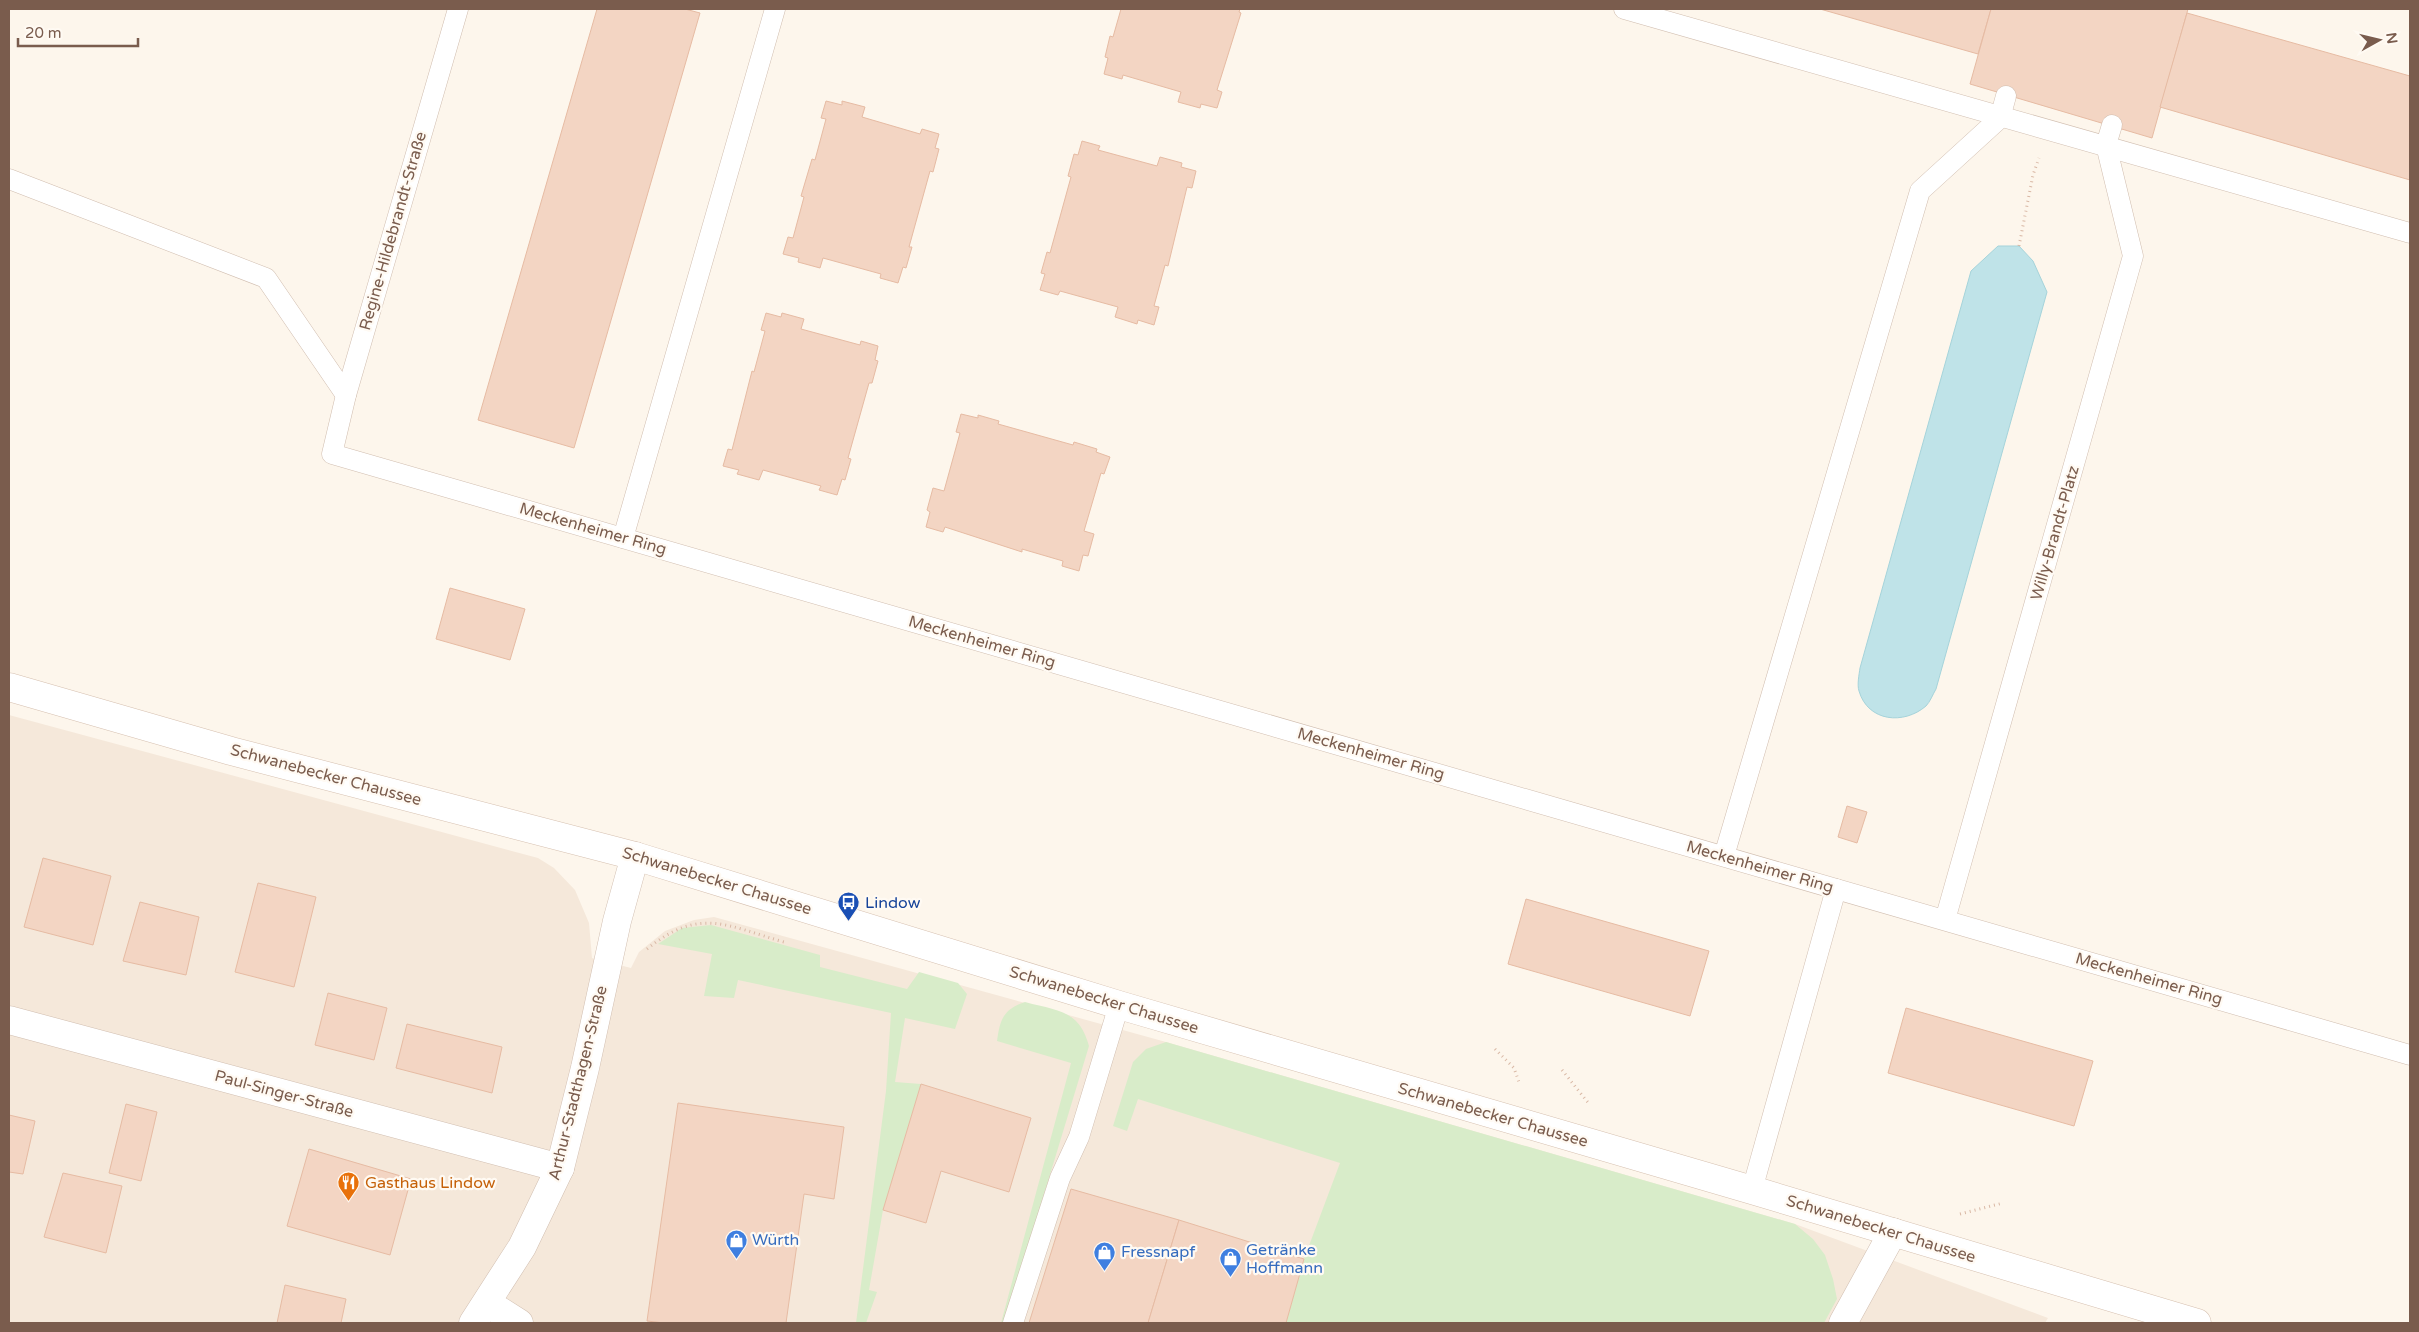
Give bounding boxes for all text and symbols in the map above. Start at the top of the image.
scale bar [18,15,138,47]
north arrow [2354,15,2404,65]
text: 20 m [25,24,62,42]
text: N [2382,32,2401,45]
street label: Regine-Hildebrandt-Straße [355,129,431,333]
street label: Willy-Brandt-Platz [2026,463,2084,603]
street label: Meckenheimer Ring [517,498,669,560]
street label: Meckenheimer Ring [906,611,1058,673]
street label: Meckenheimer Ring [1295,723,1447,785]
street label: Schwanebecker Chaussee [228,740,424,810]
street label: Meckenheimer Ring [1684,836,1836,898]
street label: Schwanebecker Chaussee [620,843,814,919]
bus stop icon: Lindow [837,891,861,922]
place label: Lindow [865,893,921,913]
street label: Meckenheimer Ring [2073,948,2225,1010]
street label: Schwanebecker Chaussee [1007,962,1201,1038]
street label: Arthur-Stadthagen-Straße [544,984,612,1182]
street label: Paul-Singer-Straße [212,1066,356,1122]
street label: Schwanebecker Chaussee [1396,1078,1590,1152]
restaurant icon: Gasthaus Lindow [337,1171,361,1202]
place label: Gasthaus Lindow [365,1173,496,1193]
street label: Schwanebecker Chaussee [1784,1191,1978,1267]
shop icon: Würth [724,1228,748,1259]
place label: Würth [752,1230,799,1250]
shop icon: Fressnapf [1093,1240,1117,1271]
place label: Getränke Hoffmann [1246,1240,1323,1278]
place label: Fressnapf [1121,1242,1196,1262]
shop icon: Getränke Hoffmann [1218,1247,1242,1278]

